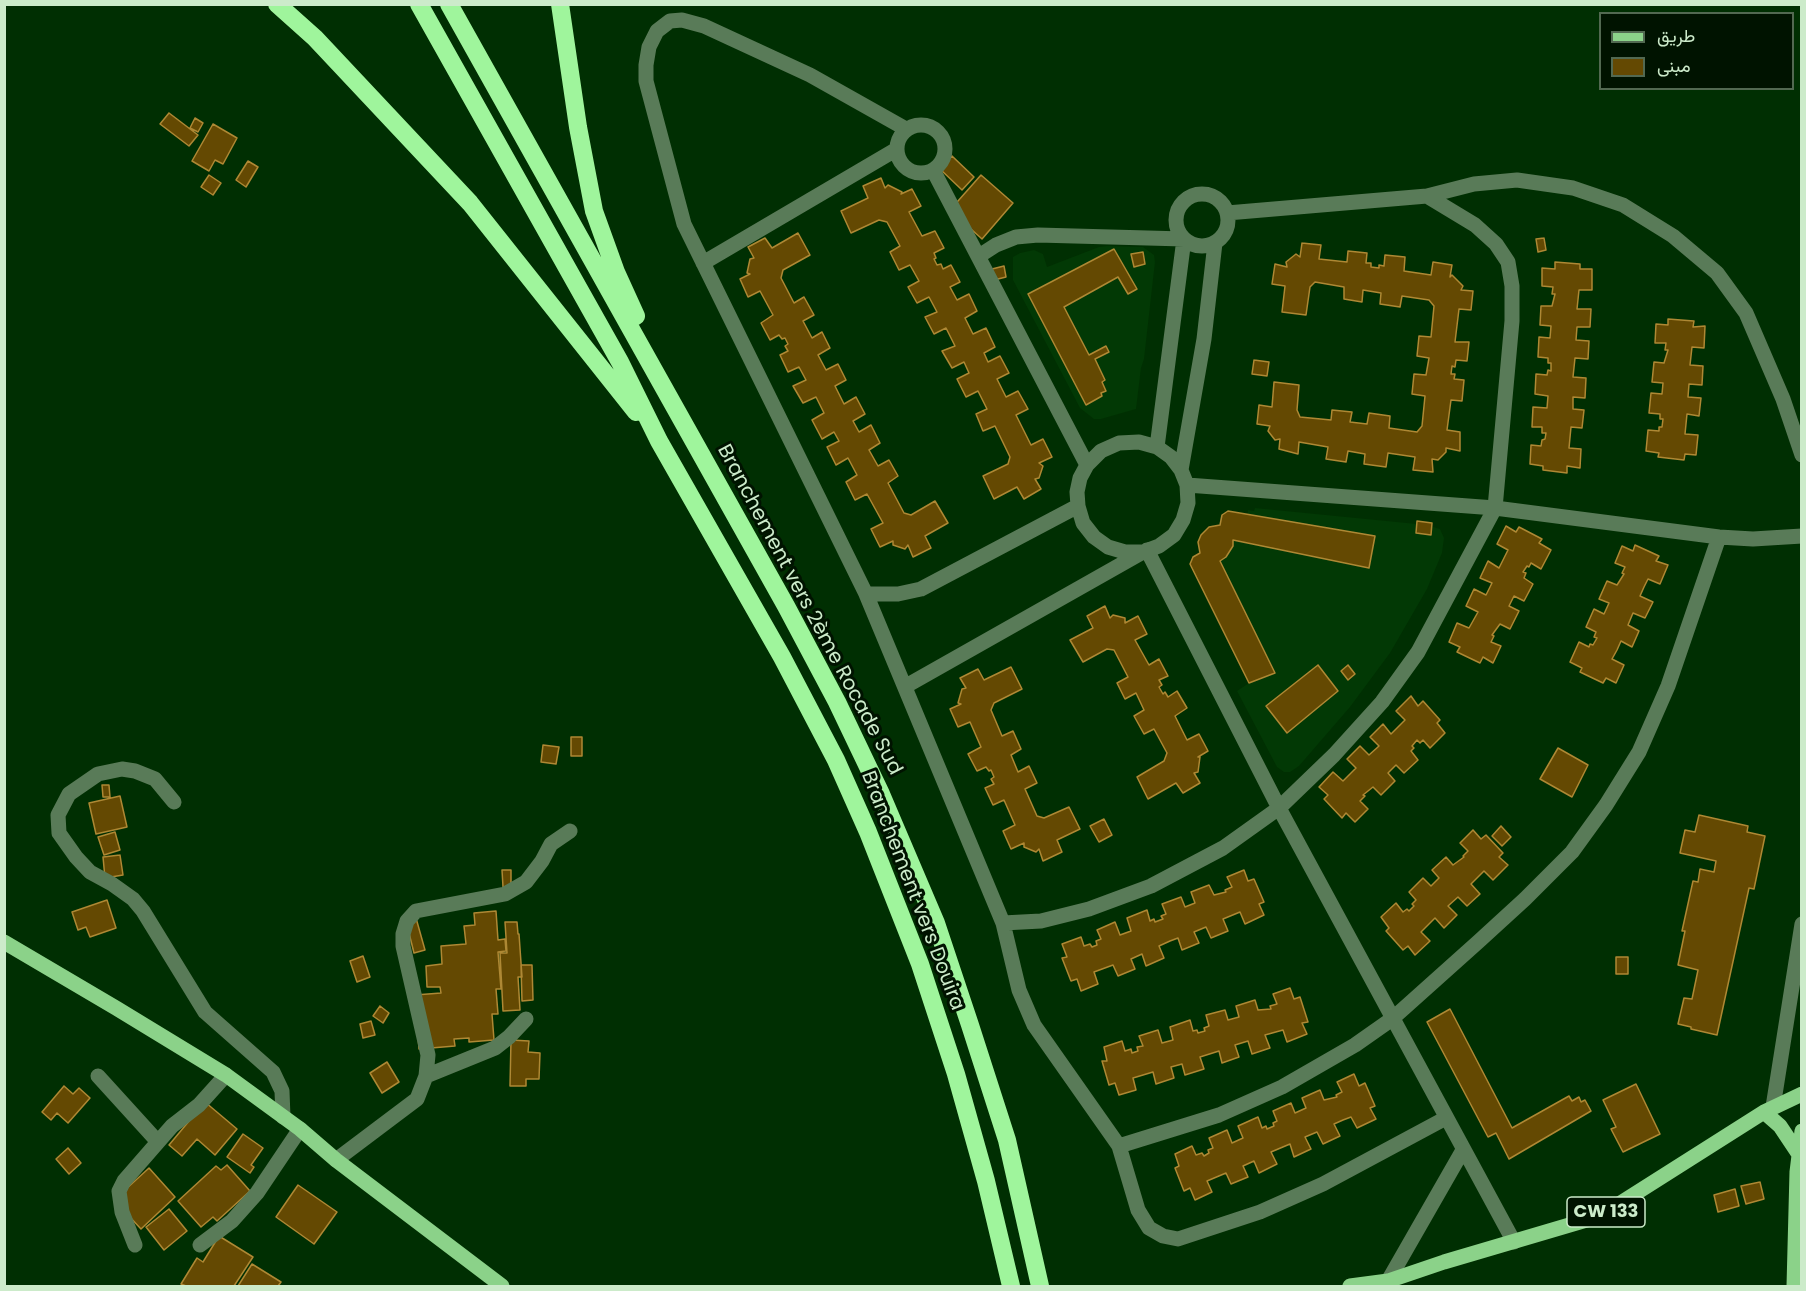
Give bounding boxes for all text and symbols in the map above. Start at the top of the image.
legend [1599,12,1794,90]
text: طريق [1657,23,1695,48]
text: مبنى [1657,53,1691,78]
street label: Branchement vers 2ème Rocade Sud [711,441,907,779]
street label: Branchement vers Douira [855,768,969,1014]
road number: CW 133 [1567,1197,1645,1227]

